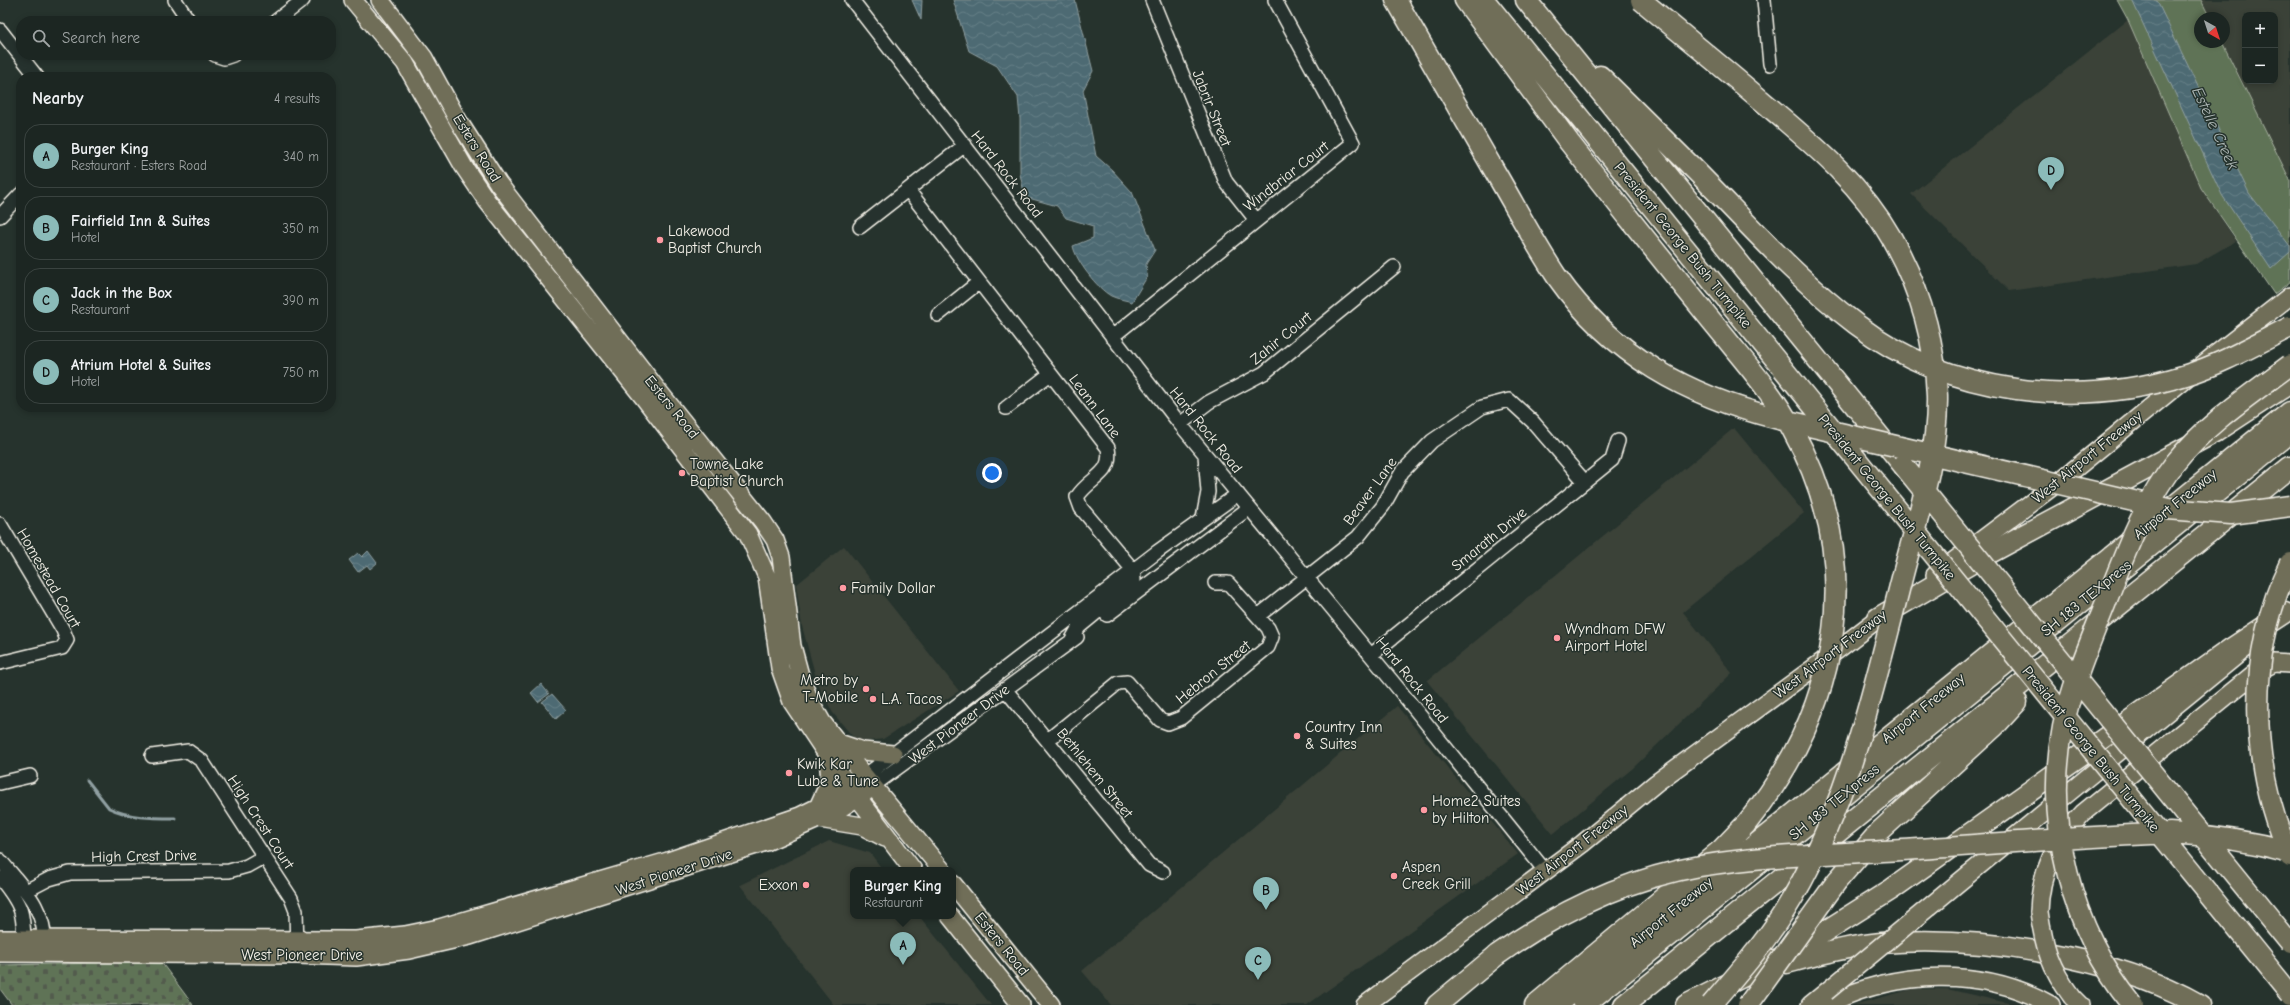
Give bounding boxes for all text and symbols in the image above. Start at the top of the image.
north arrow [2194,12,2230,48]
map controls [2242,12,2278,84]
button: + [2242,12,2278,48]
search box [16,16,336,60]
icon: search [30,27,52,49]
text: Search here [62,29,140,47]
button: − [2242,48,2278,84]
street label: Jabrir Street [1189,67,1236,149]
water label: Estelle Creek [2188,84,2242,173]
text: Nearby [32,89,83,108]
text: 4 results [274,91,320,106]
street label: Esters Road [449,111,505,185]
street label: Hard Rock Road [967,127,1047,221]
street label: Windbriar Court [1240,137,1333,215]
text: Burger King [71,140,149,158]
text: A [42,149,50,164]
text: 340 m [283,149,319,164]
pin: D [2038,157,2064,190]
text: Restaurant · Esters Road [71,158,207,173]
street label: President George Bush Turnpike [1610,158,1756,332]
text: Fairfield Inn & Suites [71,212,210,230]
text: B [42,221,50,236]
text: 350 m [282,221,319,236]
place label: Lakewood Baptist Church [668,222,762,257]
text: Hotel [71,230,100,245]
marker: Lakewood Baptist Church [655,235,665,245]
text: Jack in the Box [71,284,172,302]
text: C [42,293,50,308]
text: 390 m [283,293,319,308]
text: Restaurant [71,302,130,317]
street label: Zahir Court [1247,307,1316,368]
text: Atrium Hotel & Suites [71,356,211,374]
text: D [42,365,50,380]
text: 750 m [283,365,319,380]
street label: Leann Lane [1065,371,1125,442]
street label: Esters Road [641,372,703,442]
text: Hotel [71,374,100,389]
street label: Hard Rock Road [1166,383,1246,477]
street label: West Airport Freeway [2028,407,2146,507]
street label: President George Bush Turnpike [1814,410,1960,584]
street label: Beaver Lane [1339,453,1401,529]
place label: Towne Lake Baptist Church [690,455,784,490]
your location [982,463,1002,483]
street label: Airport Freeway [2130,465,2220,543]
marker: Towne Lake Baptist Church [677,468,687,478]
street label: Smarath Drive [1448,503,1531,575]
street label: Homestead Court [13,525,85,632]
street label: SH 183 TEXpress [2037,556,2135,640]
place label: Family Dollar [851,579,935,597]
marker: Family Dollar [838,583,848,593]
street label: West Airport Freeway [1770,605,1890,702]
place label: Wyndham DFW Airport Hotel [1565,620,1665,655]
street label: Hard Rock Road [1372,633,1452,727]
marker: Wyndham DFW Airport Hotel [1552,633,1562,643]
street label: Hebron Street [1172,636,1255,708]
street label: President George Bush Turnpike [2018,662,2164,836]
street label: Airport Freeway [1878,669,1968,747]
place label: Metro by T-Mobile [800,671,858,706]
street label: West Pioneer Drive [905,680,1013,768]
marker: Metro by T-Mobile [861,684,871,694]
place label: L.A. Tacos [881,690,942,708]
marker: L.A. Tacos [868,694,878,704]
place label: Country Inn & Suites [1305,718,1383,753]
street label: Bethlehem Street [1053,724,1137,822]
marker: Country Inn & Suites [1292,731,1302,741]
place label: Kwik Kar Lube & Tune [797,755,879,790]
street label: SH 183 TEXpress [1785,760,1883,844]
marker: Kwik Kar Lube & Tune [784,768,794,778]
street label: High Crest Court [224,772,298,873]
place label: Home2 Suites by Hilton [1432,792,1521,827]
street label: West Airport Freeway [1513,801,1632,899]
marker: Home2 Suites by Hilton [1419,805,1429,815]
street label: West Pioneer Drive [614,845,735,899]
street label: High Crest Drive [91,846,197,866]
place label: Aspen Creek Grill [1402,858,1471,893]
popup [850,867,956,919]
marker: Aspen Creek Grill [1389,871,1399,881]
street label: Airport Freeway [1626,873,1716,951]
place label: Exxon [759,876,798,894]
text: Burger King [864,877,942,895]
pin: B [1253,877,1279,910]
marker: Exxon [801,880,811,890]
text: Restaurant [864,895,923,910]
street label: Esters Road [971,909,1033,979]
pin: A [890,932,916,965]
street label: West Pioneer Drive [241,946,363,964]
pin: C [1245,947,1271,980]

